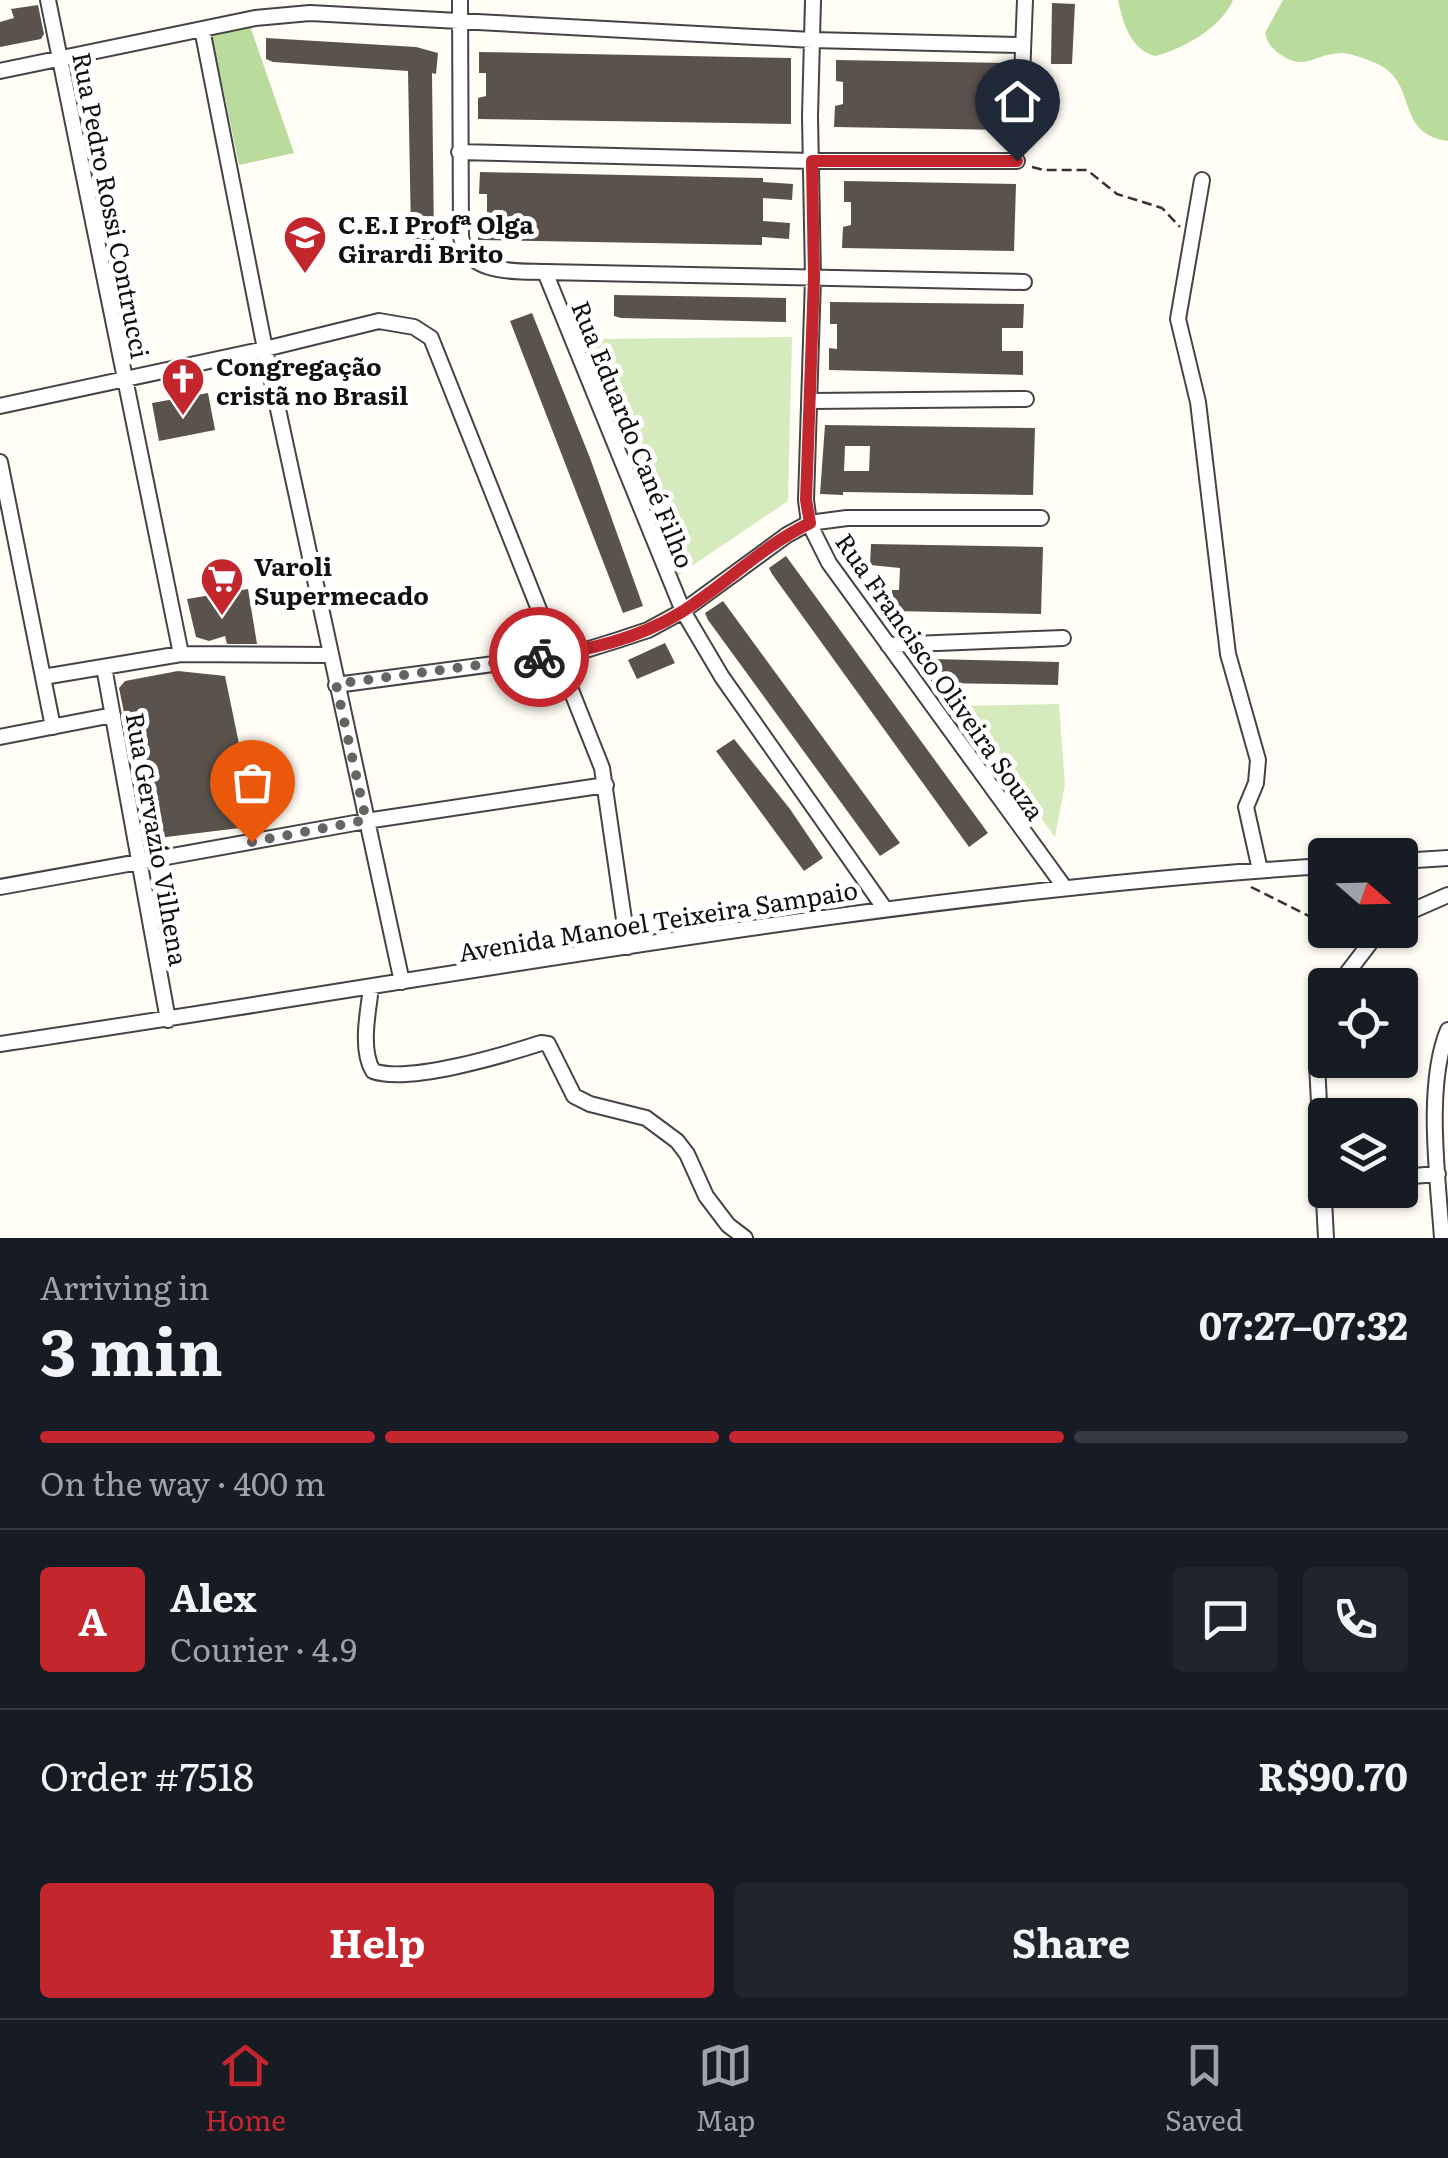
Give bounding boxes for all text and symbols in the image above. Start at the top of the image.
street label: Rua Pedro Rossi Contrucci [64,49,160,361]
pin [975,59,1060,162]
icon: home [990,74,1045,129]
place label: C.E.I Profª Olga Girardi Brito [338,205,535,271]
school or university icon: C.E.I Profª Olga Girardi Brito [282,214,328,275]
street label: Rua Eduardo Cané Filho [563,295,705,573]
place label: Congregação cristã no Brasil [216,347,408,413]
church icon: Congregação cristã no Brasil [160,356,206,417]
street label: Rua Francisco Oliveira Souza [827,525,1055,828]
place label: Varoli Supermecado [254,547,429,613]
supermarket icon: Varoli Supermecado [199,556,245,617]
courier [489,607,589,707]
icon: bike [512,630,567,685]
street label: Rua Gervazio Vilhena [117,709,199,969]
pin [210,740,295,843]
icon: bag [225,755,280,810]
north arrow [1308,838,1418,948]
map controls [1308,838,1418,1208]
street label: Avenida Manoel Teixeira Sampaio [456,870,860,970]
button: locate [1308,968,1418,1078]
button: layers [1308,1098,1418,1208]
text: Arriving in [40,1262,210,1310]
text: 07:27–07:32 [1199,1295,1408,1352]
text: 3 min [40,1299,223,1396]
text: On the way · 400 m [40,1458,325,1506]
text: Alex [170,1567,256,1624]
button: chat [1173,1567,1278,1672]
button: phone [1303,1567,1408,1672]
text: A [78,1591,107,1648]
text: Courier · 4.9 [170,1624,357,1672]
text: Order #7518 [40,1746,254,1803]
text: R$90.70 [1258,1746,1408,1803]
button: Help [40,1883,714,1998]
button: Share [734,1883,1408,1998]
tab: Home [205,2038,286,2140]
tab: Map [696,2038,755,2140]
tab: Saved [1165,2038,1243,2140]

